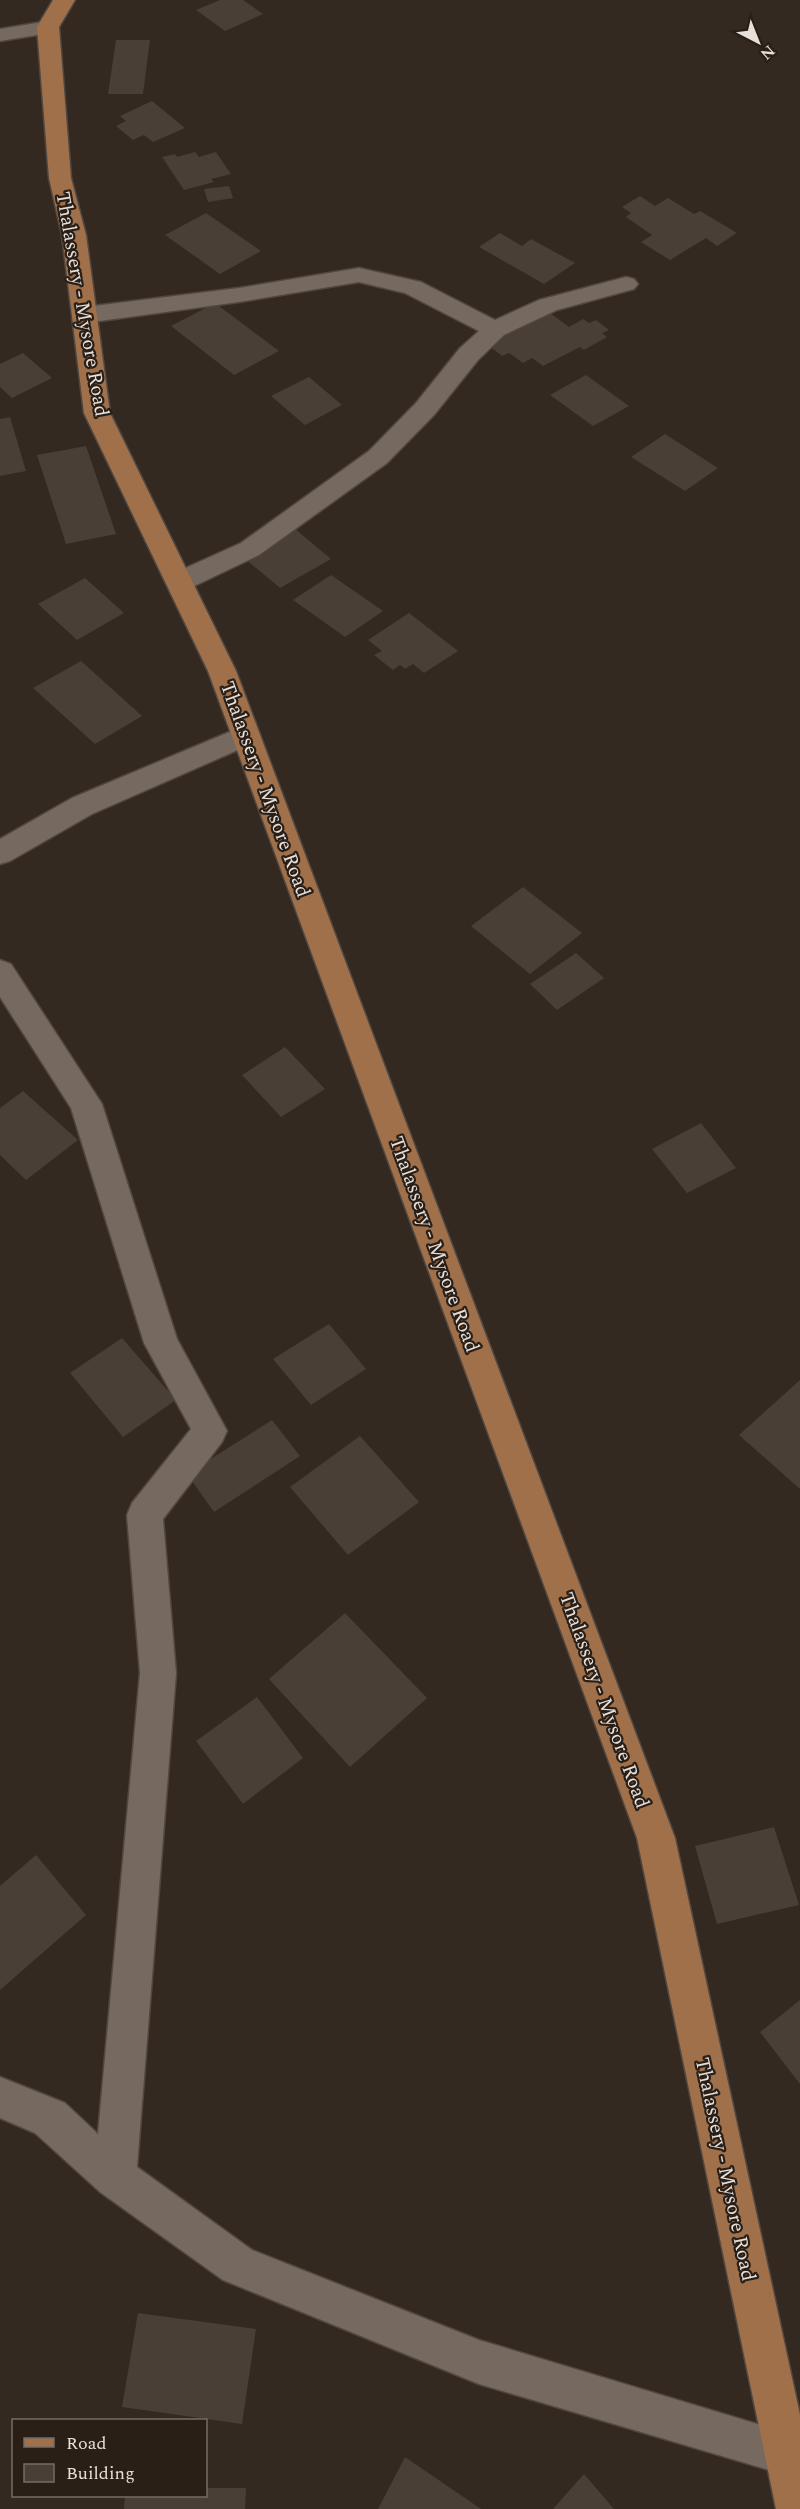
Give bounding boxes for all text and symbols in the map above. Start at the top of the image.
north arrow [728,12,788,72]
text: N [754,39,780,66]
street label: Thalassery - Mysore Road [47,189,117,419]
street label: Thalassery - Mysore Road [212,677,318,902]
street label: Thalassery - Mysore Road [381,1132,487,1357]
street label: Thalassery - Mysore Road [551,1588,657,1813]
street label: Thalassery - Mysore Road [687,2055,763,2284]
legend [12,2419,207,2497]
text: Road [66,2430,107,2457]
text: Building [66,2460,135,2487]

